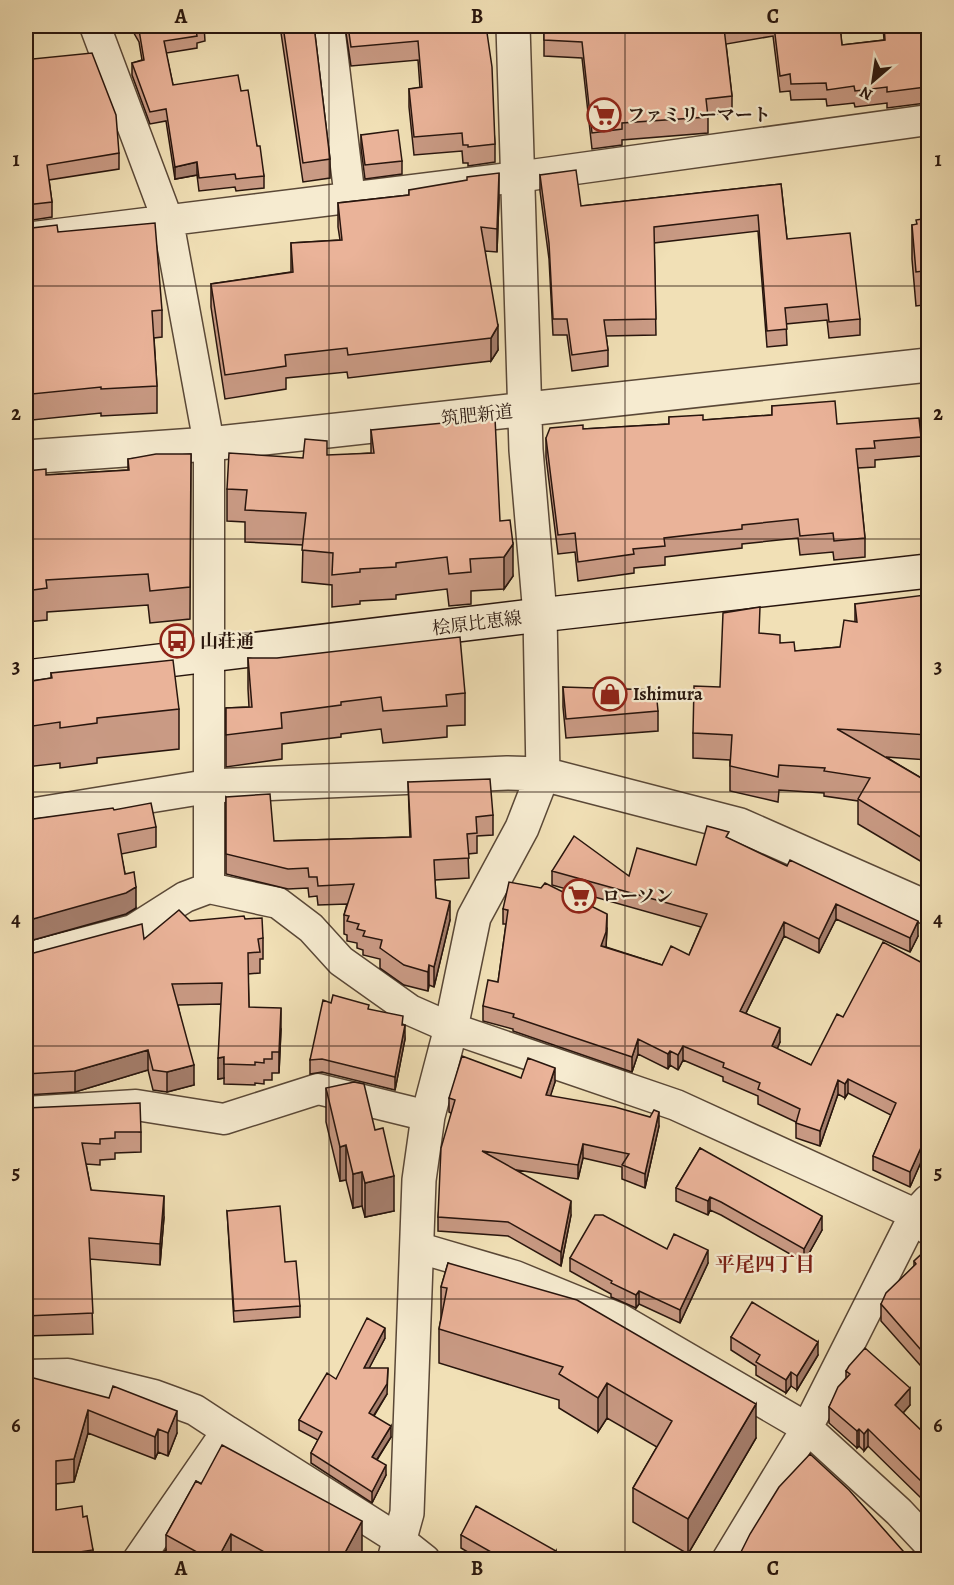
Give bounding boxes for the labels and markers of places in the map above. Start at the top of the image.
supermarket icon: ファミリーマート [586,97,622,133]
place label: ファミリーマート [627,103,771,127]
bus stop icon: 山荘通 [159,623,195,659]
place label: 山荘通 [200,629,254,653]
shop icon: Ishimura [592,676,628,712]
place label: Ishimura [633,682,703,706]
supermarket icon: ローソン [561,878,597,914]
place label: ローソン [602,884,673,908]

